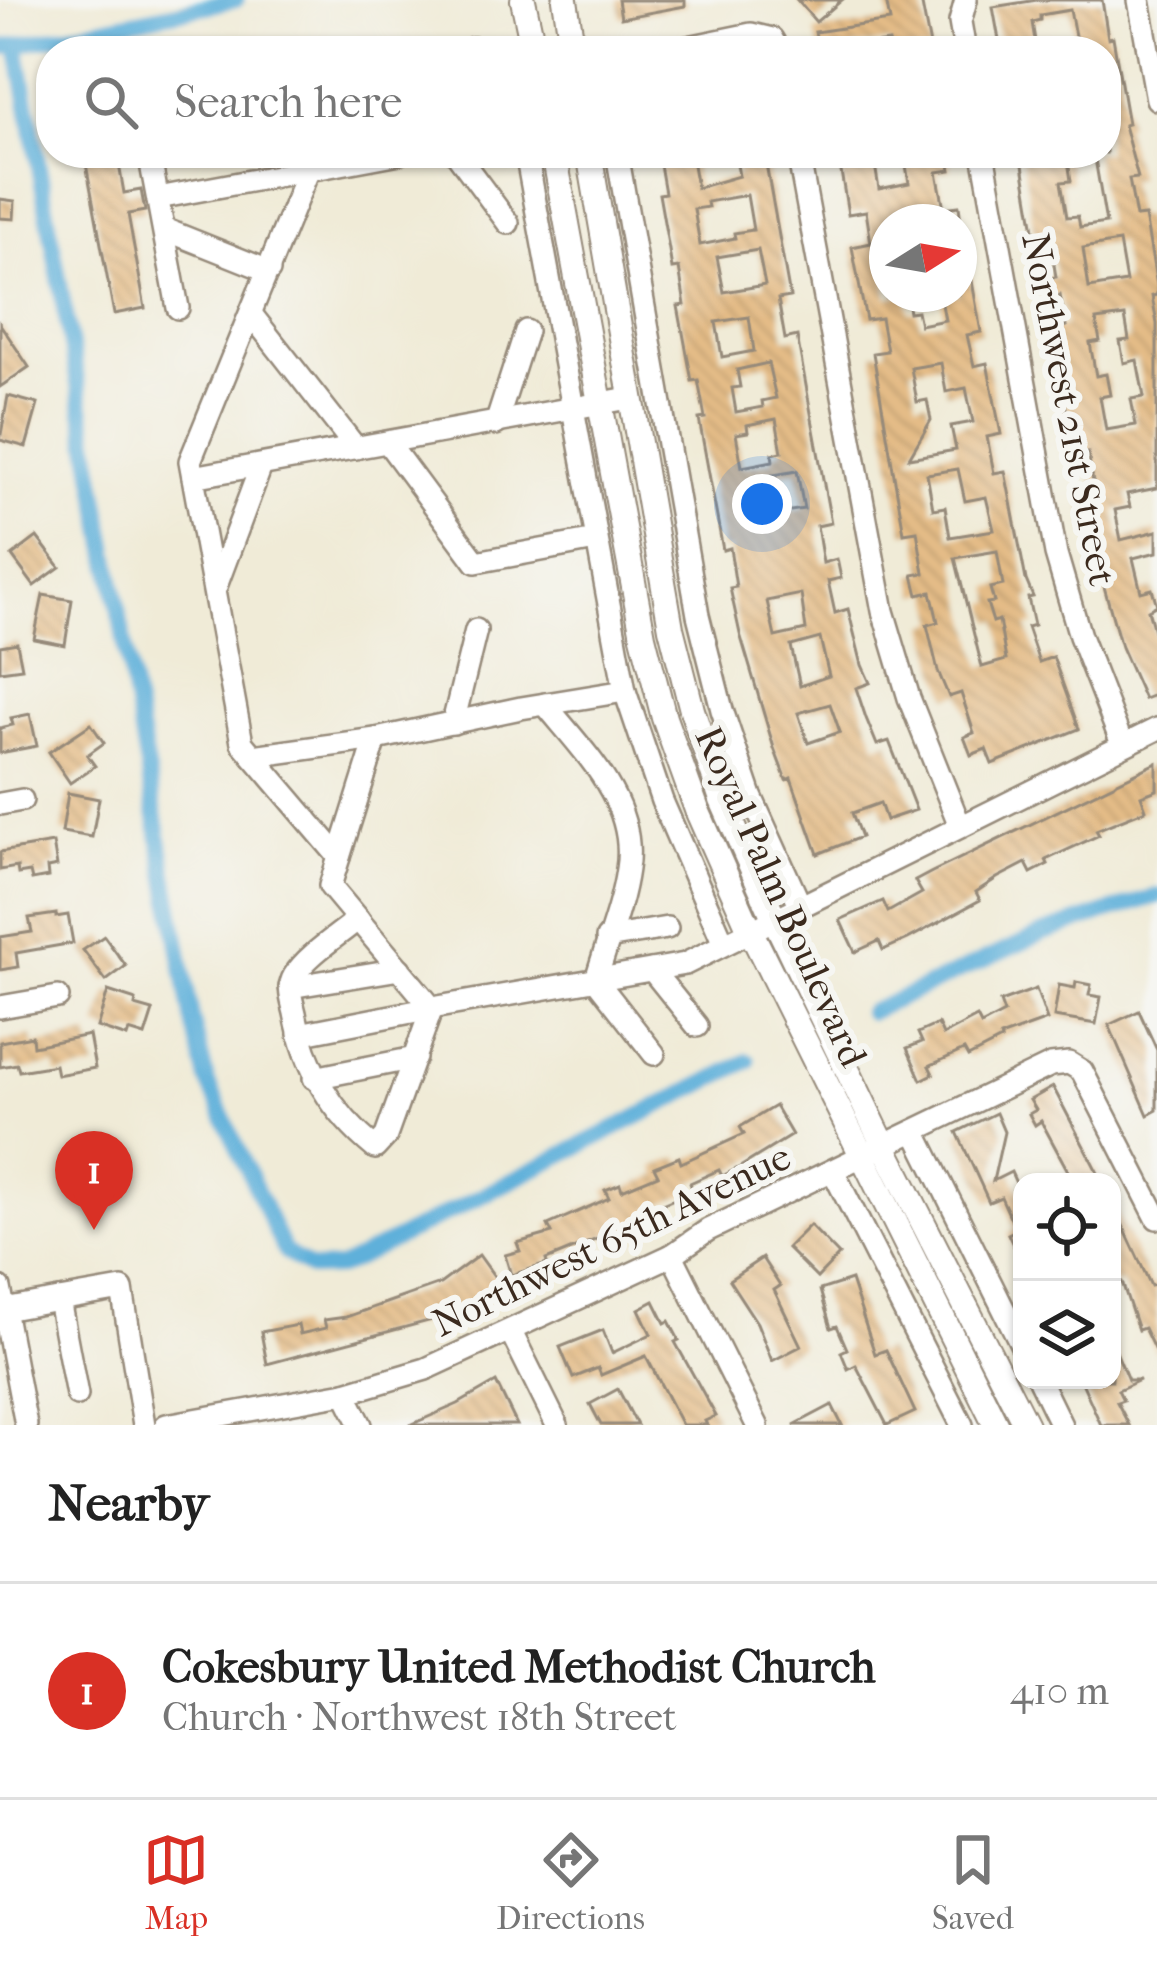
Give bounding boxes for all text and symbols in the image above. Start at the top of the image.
search box [36,36,1121,168]
icon: search [78,69,144,135]
text: Search here [174,76,402,129]
north arrow [869,204,977,312]
street label: Northwest 21st Street [1012,229,1126,589]
your location [732,474,792,534]
street label: Royal Palm Boulevard [685,719,877,1074]
pin: 1 [55,1131,133,1230]
street label: Northwest 65th Avenue [425,1133,798,1347]
map controls [1013,1173,1121,1389]
button: locate [1013,1173,1121,1281]
button: layers [1013,1281,1121,1389]
text: Nearby [48,1473,209,1533]
text: Cokesbury United Methodist Church [162,1641,876,1694]
text: 1 [80,1668,94,1714]
text: 410 m [1010,1668,1109,1714]
text: Church · Northwest 18th Street [162,1694,677,1740]
tab: Map [143,1827,209,1938]
tab: Directions [496,1827,645,1938]
tab: Saved [932,1827,1014,1938]

